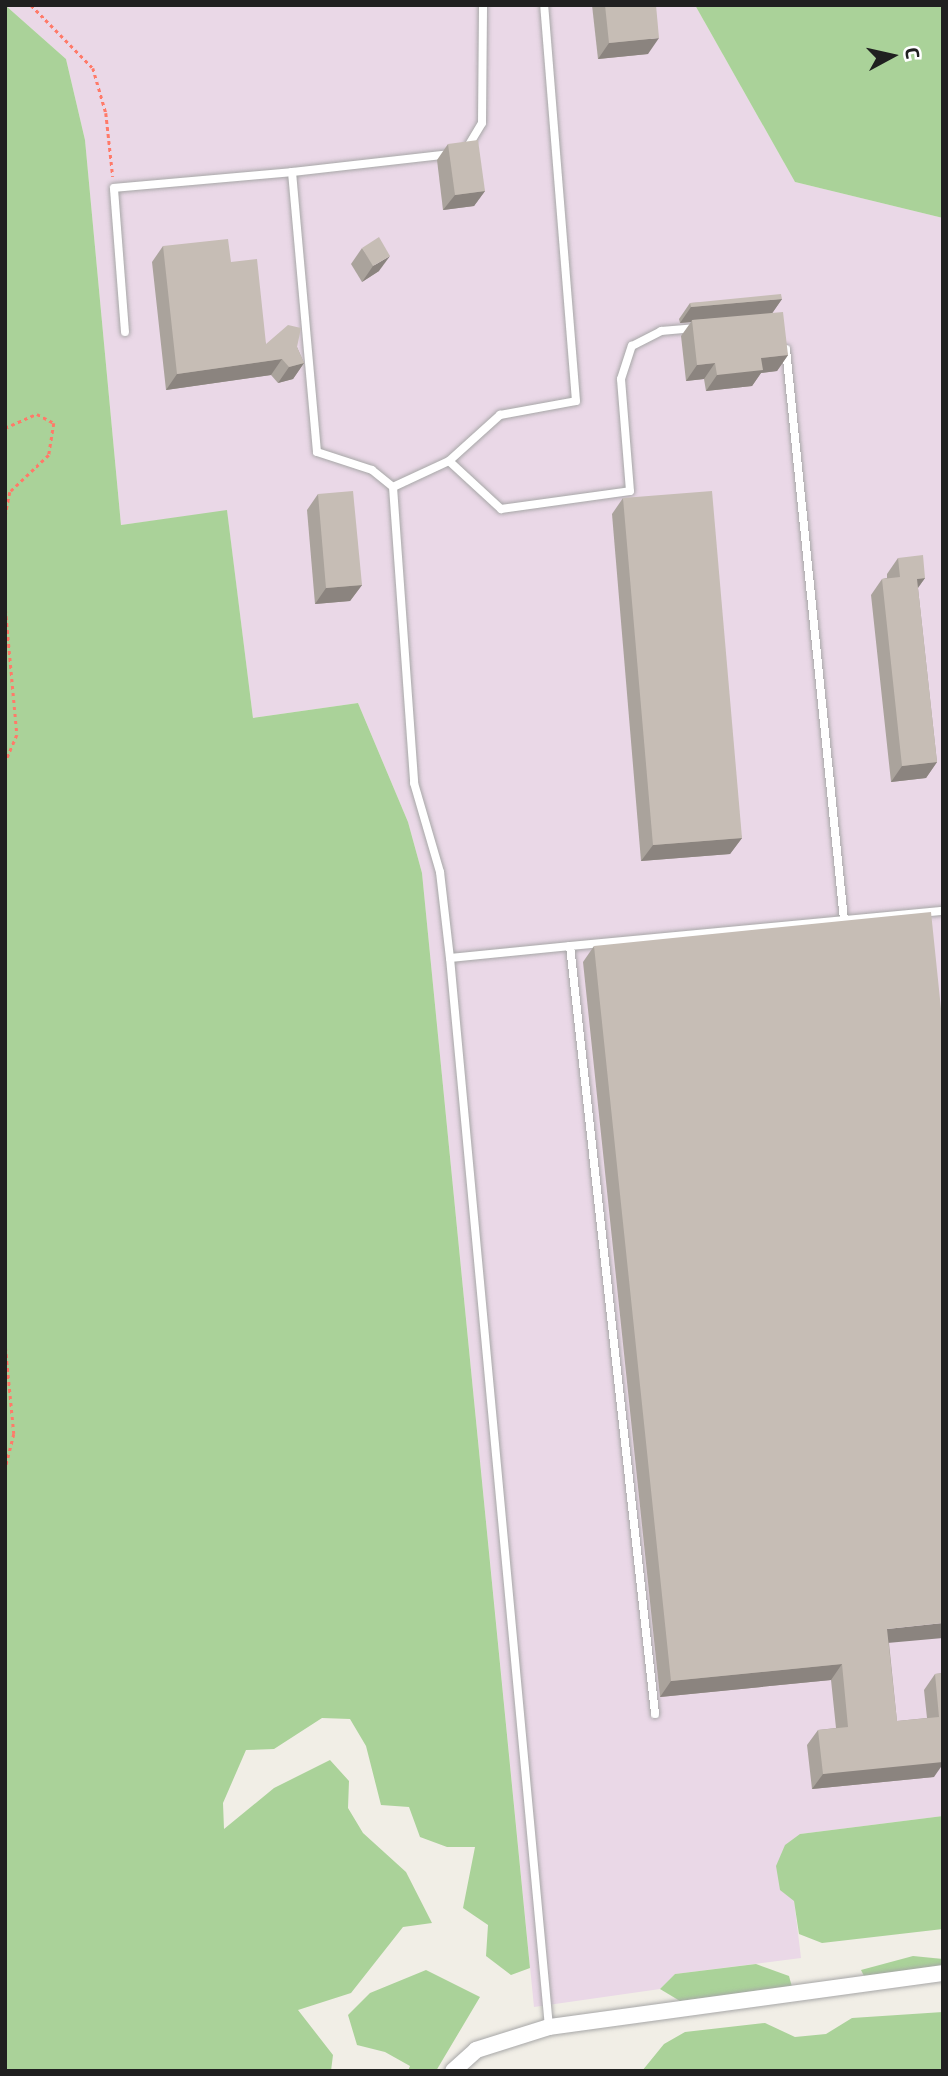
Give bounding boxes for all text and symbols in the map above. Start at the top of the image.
north arrow [857,21,927,91]
text: С [901,46,925,60]

